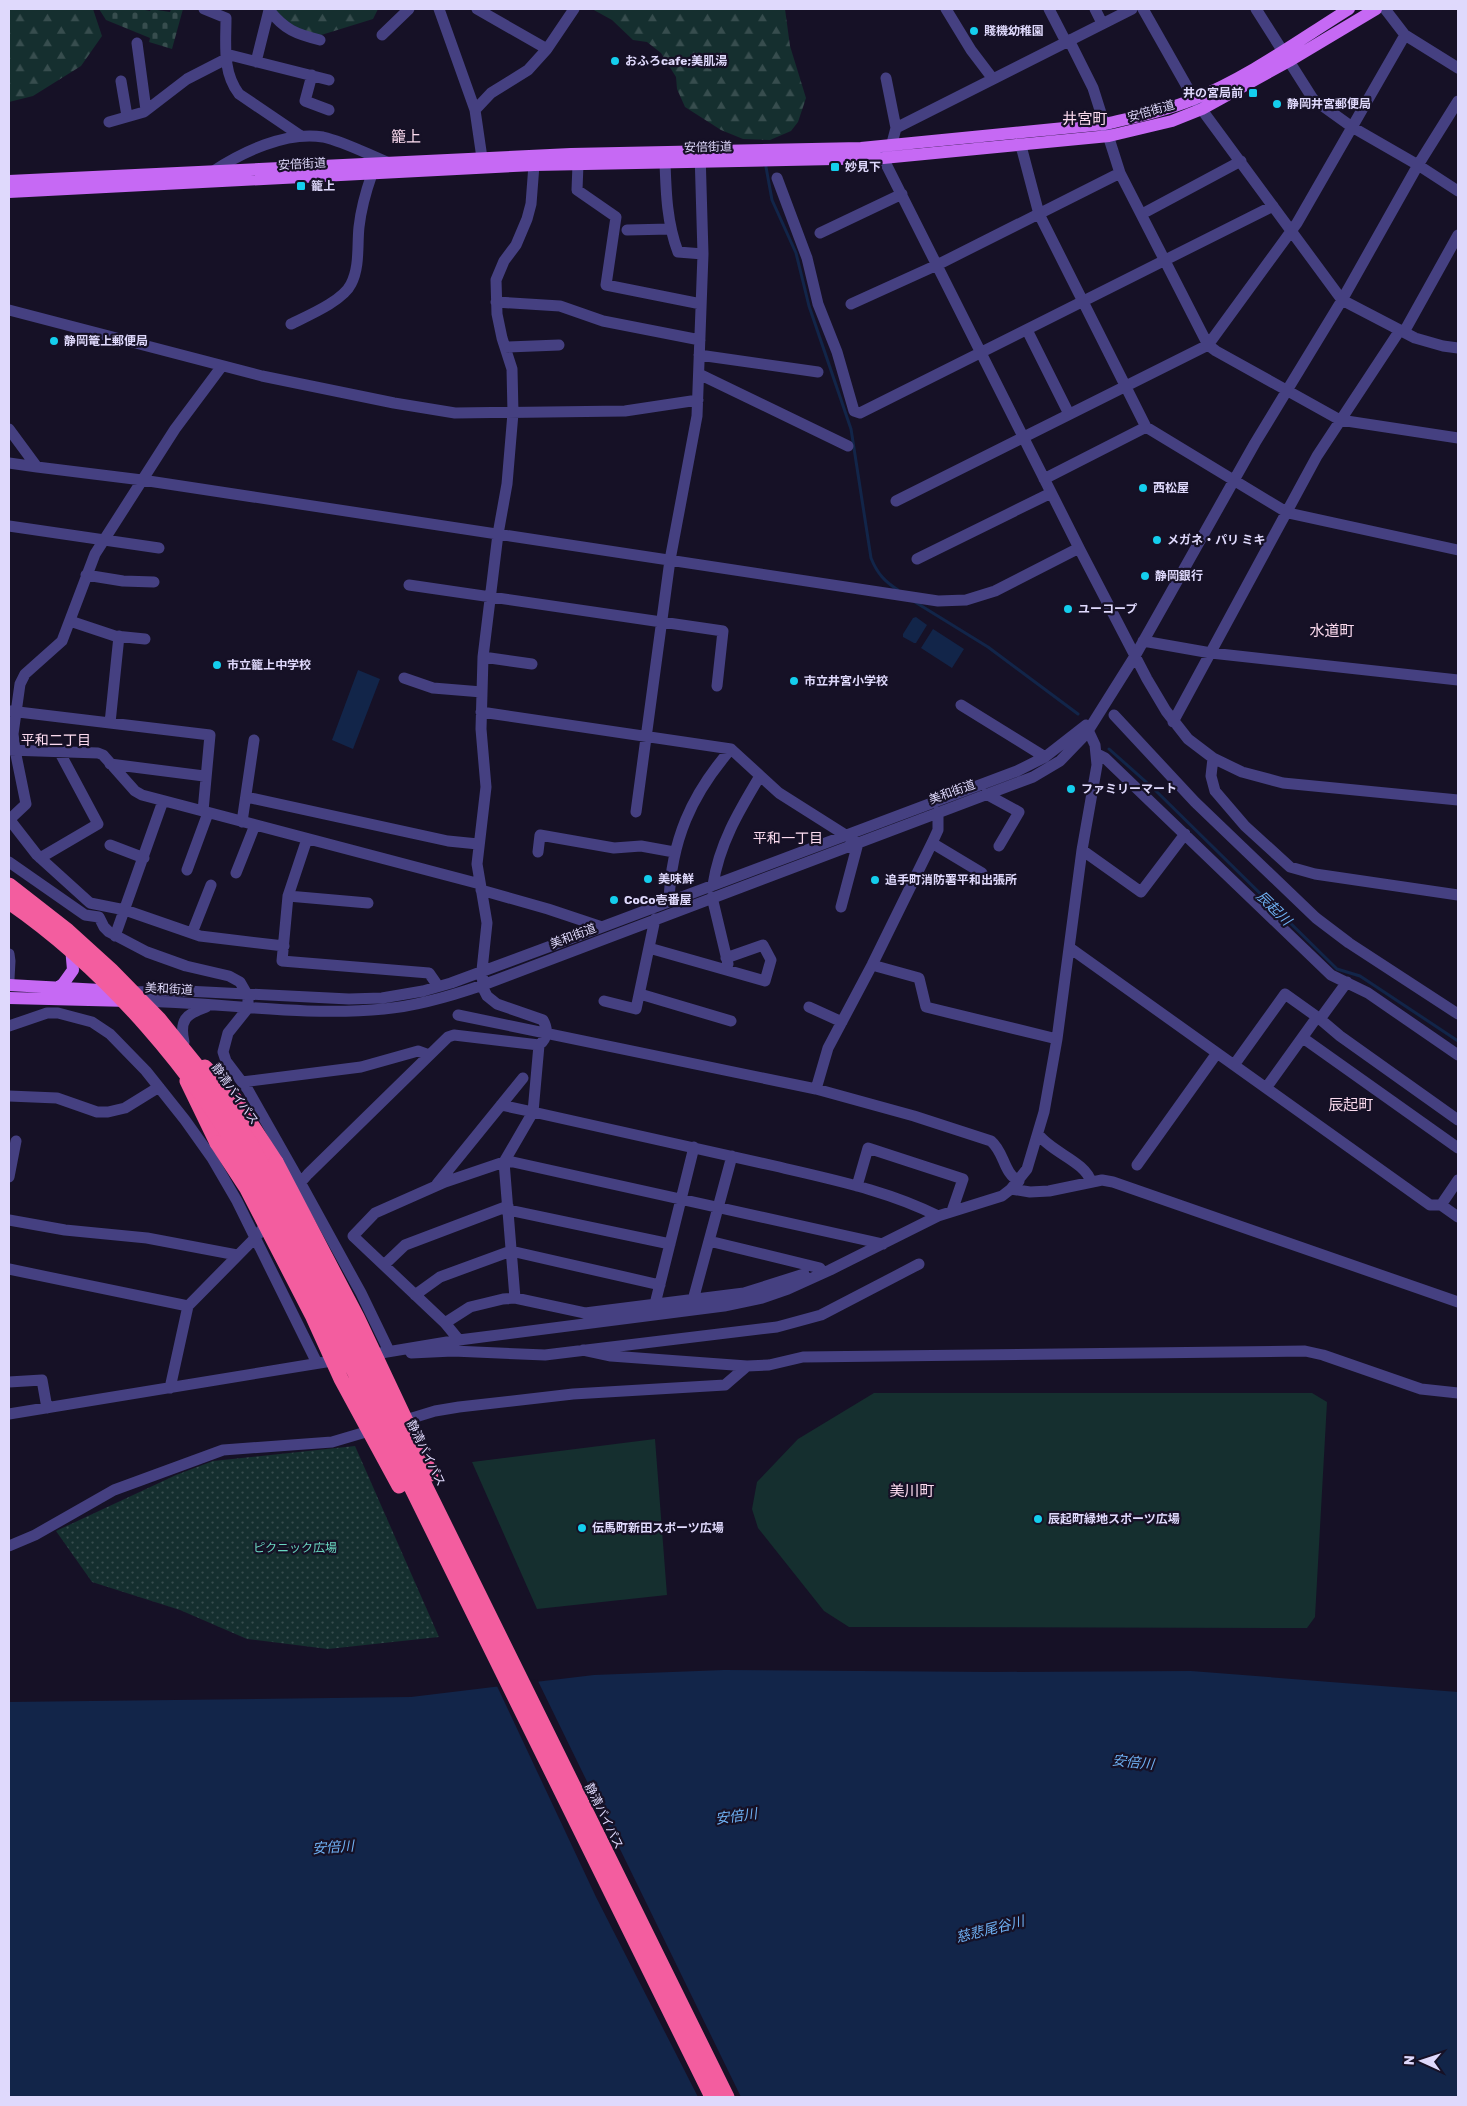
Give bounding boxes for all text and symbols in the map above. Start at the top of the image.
place label: 賤機幼稚園 [984,24,1044,38]
marker: 賤機幼稚園 [968,25,980,37]
place label: おふろcafe;美肌湯 [625,54,727,68]
marker: おふろcafe;美肌湯 [609,55,621,67]
place label: 井の宮局前 [1183,86,1243,100]
marker: 井の宮局前 [1247,87,1259,99]
place label: 静岡井宮郵便局 [1287,97,1371,111]
street label: 安倍街道 [1126,98,1176,124]
marker: 静岡井宮郵便局 [1271,98,1283,110]
district label: 井宮町 [1062,110,1108,128]
district label: 籠上 [391,128,421,146]
street label: 安倍街道 [684,140,732,154]
street label: 安倍街道 [278,156,326,172]
place label: 妙見下 [845,160,881,174]
marker: 妙見下 [829,161,841,173]
place label: 籠上 [311,179,335,193]
marker: 籠上 [295,180,307,192]
place label: 静岡篭上郵便局 [64,334,148,348]
marker: 静岡篭上郵便局 [48,335,60,347]
place label: 西松屋 [1153,481,1189,495]
marker: 西松屋 [1137,482,1149,494]
place label: メガネ・パリ ミキ [1167,533,1266,547]
marker: メガネ・パリ ミキ [1151,534,1163,546]
place label: 静岡銀行 [1155,569,1203,583]
marker: 静岡銀行 [1139,570,1151,582]
place label: ユーコープ [1078,602,1137,616]
marker: ユーコープ [1062,603,1074,615]
district label: 水道町 [1309,622,1355,640]
place label: 市立籠上中学校 [227,658,311,672]
marker: 市立籠上中学校 [211,659,223,671]
place label: 市立井宮小学校 [804,674,888,688]
marker: 市立井宮小学校 [788,675,800,687]
district label: 平和二丁目 [21,732,91,749]
street label: 美和街道 [927,777,977,807]
place label: ファミリーマート [1081,782,1177,796]
marker: ファミリーマート [1065,783,1077,795]
district label: 平和一丁目 [753,830,823,847]
place label: 美味鮮 [658,872,694,886]
marker: 美味鮮 [642,873,654,885]
place label: 追手町消防署平和出張所 [885,873,1017,887]
marker: 追手町消防署平和出張所 [869,874,881,886]
water label: 辰起川 [1253,888,1296,930]
place label: CoCo壱番屋 [624,893,692,907]
marker: CoCo壱番屋 [608,894,620,906]
street label: 美和街道 [548,921,598,951]
street label: 美和街道 [145,981,193,997]
street label: 静清バイパス [209,1061,261,1127]
district label: 辰起町 [1328,1096,1374,1114]
street label: 静清バイパス [404,1418,448,1488]
district label: 美川町 [889,1482,935,1500]
place label: 辰起町緑地スポーツ広場 [1048,1512,1180,1526]
marker: 辰起町緑地スポーツ広場 [1032,1513,1044,1525]
place label: 伝馬町新田スポーツ広場 [592,1521,724,1535]
marker: 伝馬町新田スポーツ広場 [576,1522,588,1534]
park label: ピクニック広場 [253,1541,337,1555]
water label: 安倍川 [1111,1752,1157,1773]
street label: 静清バイパス [582,1781,626,1851]
water label: 安倍川 [714,1805,760,1828]
water label: 安倍川 [311,1837,357,1857]
water label: 慈悲尾谷川 [954,1912,1028,1946]
north arrow [1397,2036,1447,2086]
text: N [1401,2055,1418,2066]

